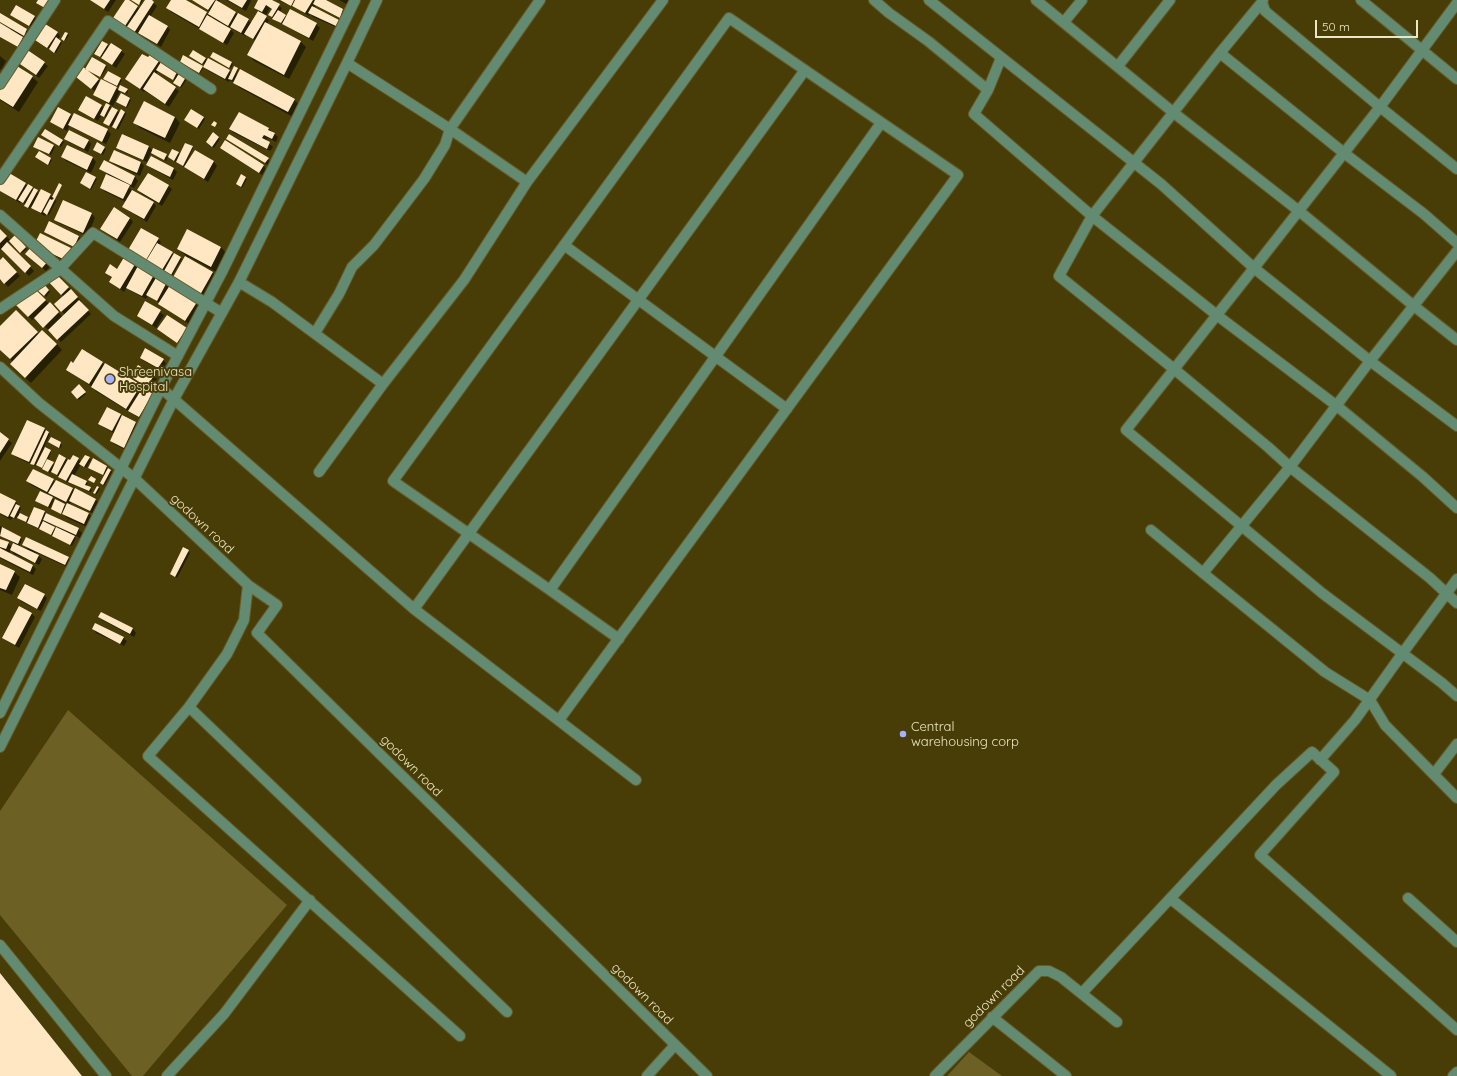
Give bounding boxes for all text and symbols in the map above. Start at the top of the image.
scale bar [1317,12,1420,38]
text: 50 m [1322,19,1350,34]
place label: Shreenivasa Hospital [119,364,192,395]
marker: Shreenivasa Hospital [104,373,116,385]
street label: godown road [167,491,237,557]
place label: Central warehousing corp [911,719,1019,750]
marker: Central warehousing corp [898,729,908,739]
street label: godown road [377,732,445,800]
street label: godown road [608,960,676,1028]
street label: godown road [960,963,1028,1031]

